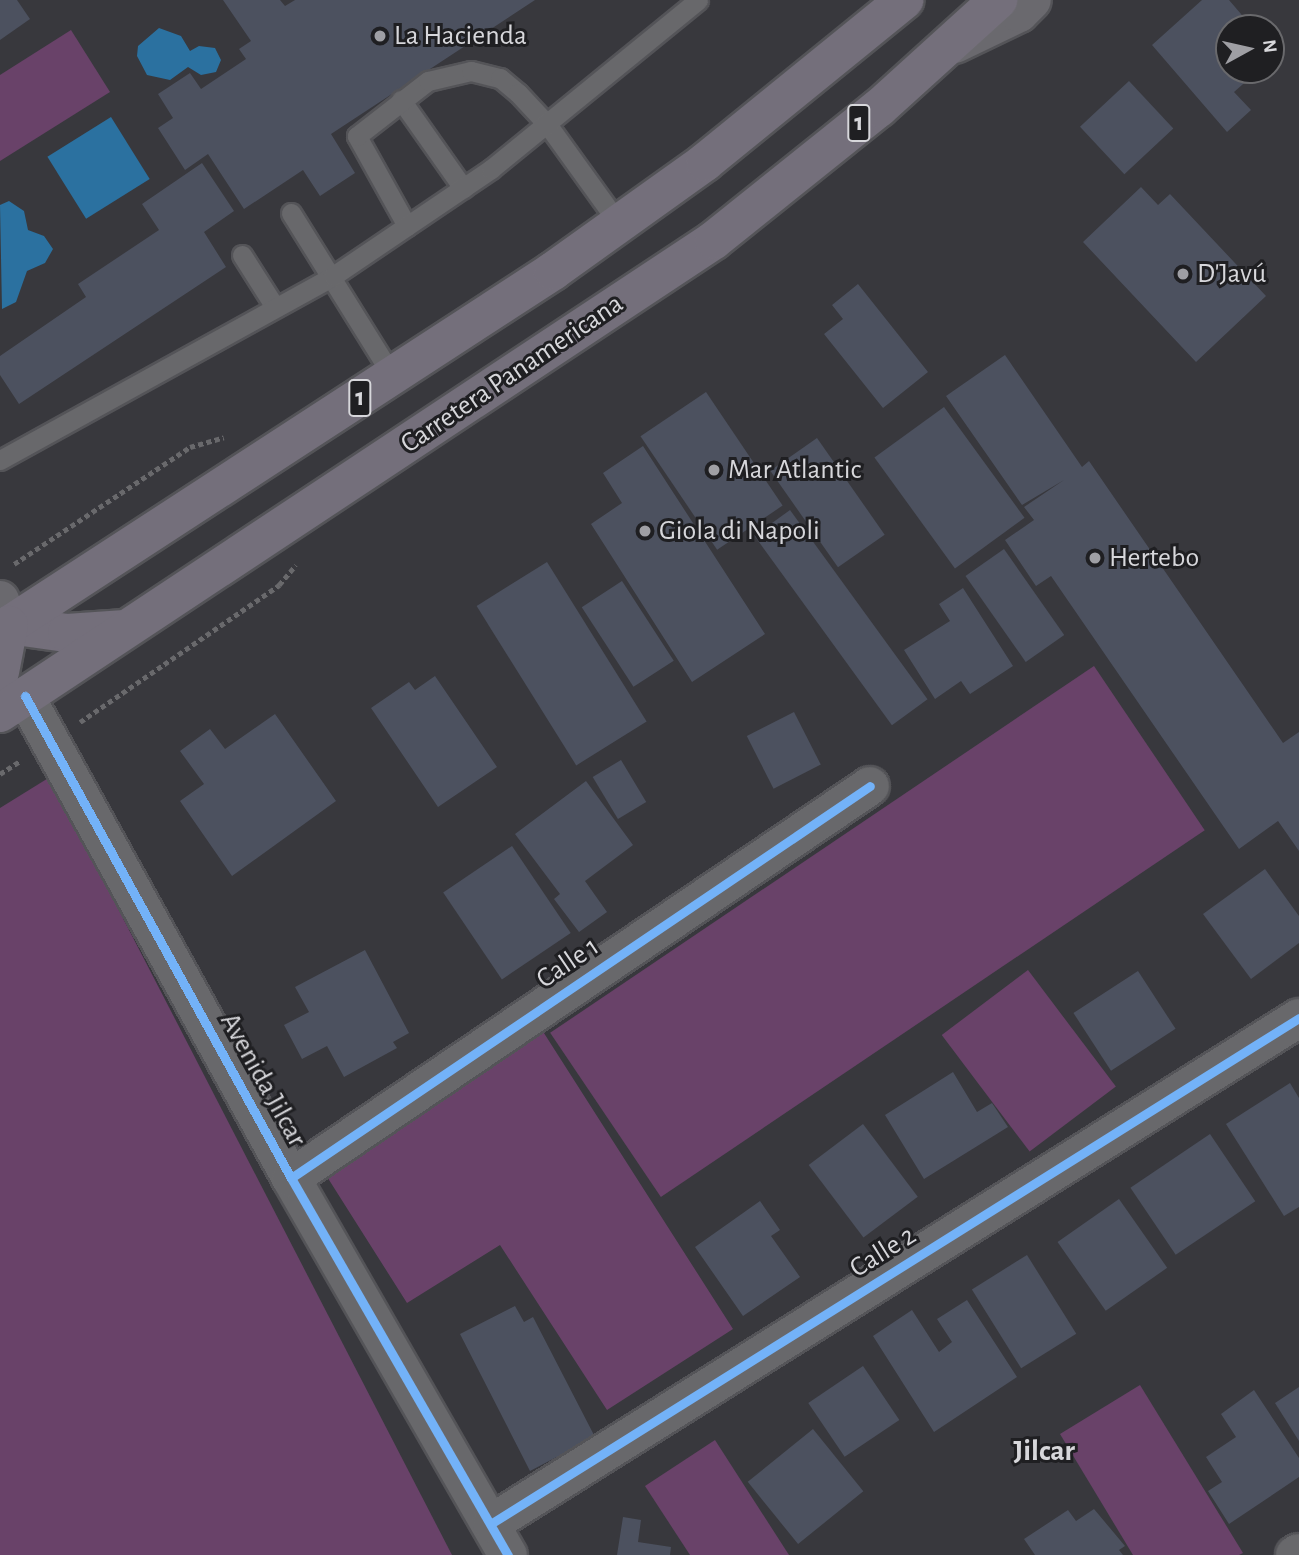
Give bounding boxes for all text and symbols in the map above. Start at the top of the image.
north arrow [1215,14,1285,84]
place label: La Hacienda [394,19,527,53]
marker: La Hacienda [372,28,388,44]
text: N [1259,38,1280,54]
road number: 1 [847,100,871,146]
place label: D'Javú [1197,257,1266,291]
marker: D'Javú [1175,266,1191,282]
street label: Carretera Panamericana [394,287,630,461]
road number: 1 [348,376,372,420]
place label: Mar Atlantic [728,453,861,487]
marker: Mar Atlantic [706,462,722,478]
place label: Giola di Napoli [659,514,820,548]
marker: Giola di Napoli [637,523,653,539]
place label: Hertebo [1109,541,1199,575]
marker: Hertebo [1087,550,1103,566]
street label: Calle 1 [530,930,606,996]
street label: Avenida Jilcar [212,1007,314,1153]
street label: Calle 2 [844,1219,922,1285]
district label: Jilcar [1013,1433,1075,1469]

